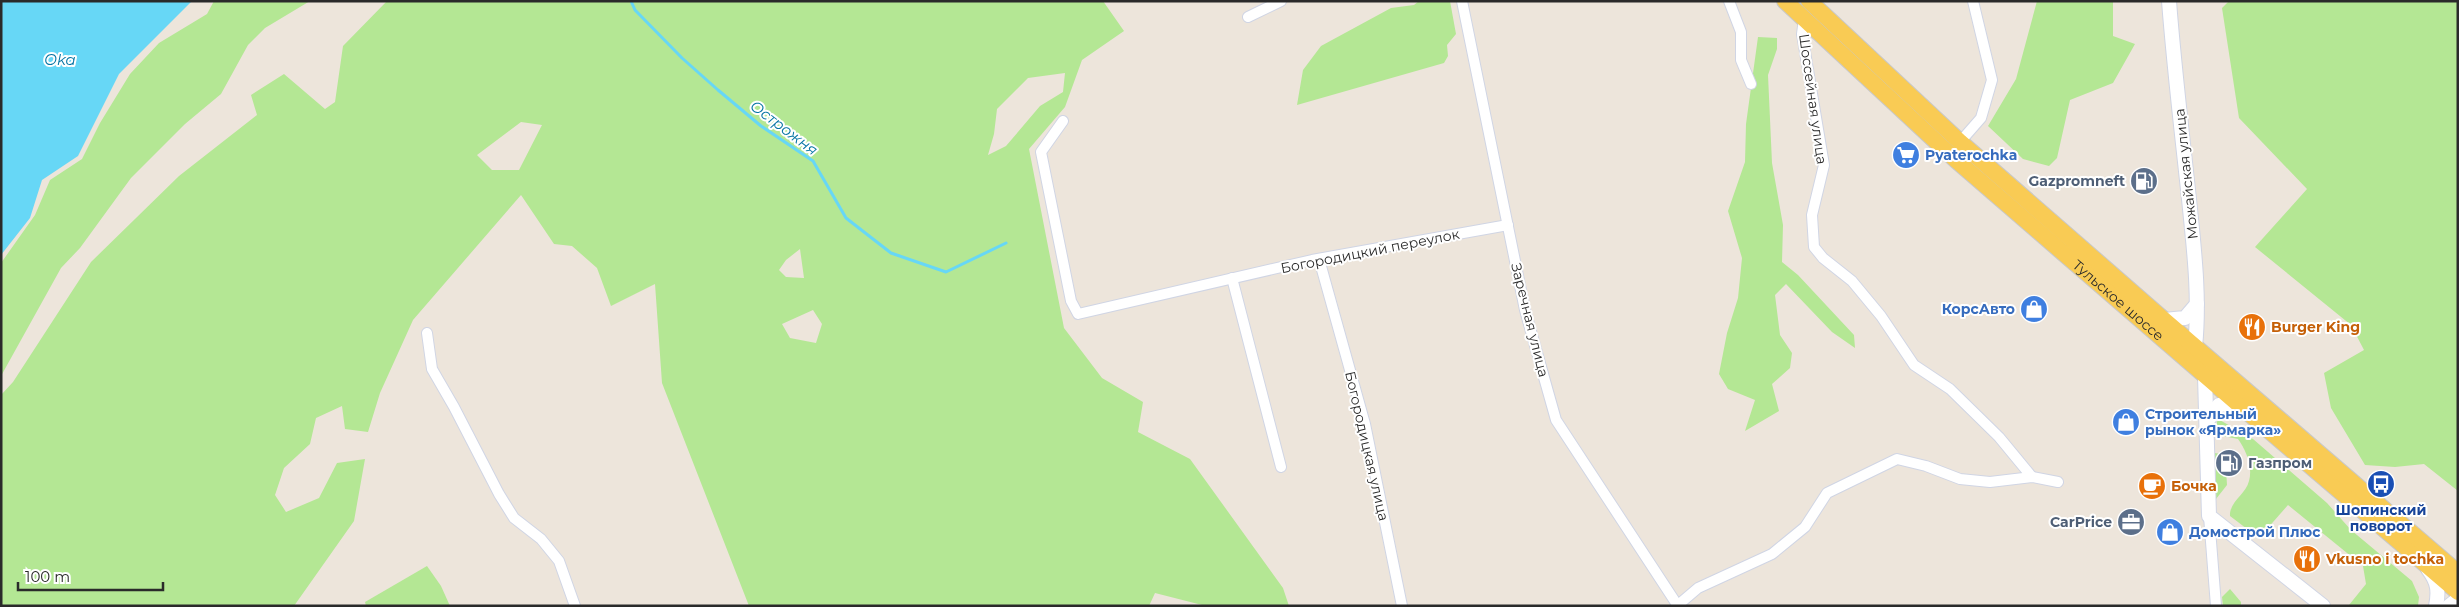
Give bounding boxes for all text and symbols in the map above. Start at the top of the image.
street label: Шоссейная улица [1795,33,1831,165]
water label: Oka [44,50,76,69]
water label: Острожня [747,96,822,159]
street label: Можайская улица [2170,108,2202,240]
supermarket icon: Pyaterochka [1891,140,1921,170]
place label: Pyaterochka [1925,146,2017,164]
fuel station icon: Gazpromneft [2129,166,2159,196]
place label: Gazpromneft [2028,172,2125,190]
street label: Богородицкий переулок [1279,225,1461,277]
street label: Тульское шоссе [2069,256,2168,345]
street label: Заречная улица [1507,261,1553,379]
shop icon: КорсАвто [2019,294,2049,324]
place label: КорсАвто [1942,300,2015,318]
restaurant icon: Burger King [2237,312,2267,342]
place label: Burger King [2271,318,2360,336]
street label: Богородицкая улица [1341,369,1393,523]
place label: Строительный рынок «Ярмарка» [2145,405,2281,439]
shop icon: Строительный рынок «Ярмарка» [2111,407,2141,437]
fuel station icon: Газпром [2214,448,2244,478]
place label: Газпром [2248,454,2312,472]
bus stop icon: Шопинский поворот [2366,469,2396,499]
cafe icon: Бочка [2137,471,2167,501]
place label: Бочка [2171,477,2217,495]
place label: Шопинский поворот [2336,501,2426,535]
office icon: CarPrice [2116,507,2146,537]
place label: CarPrice [2050,513,2112,531]
shop icon: Домострой Плюс [2155,517,2185,547]
place label: Домострой Плюс [2189,523,2321,541]
restaurant icon: Vkusno i tochka [2292,544,2322,574]
place label: Vkusno i tochka [2325,550,2444,568]
scale bar [18,560,162,592]
text: 100 m [25,567,70,586]

